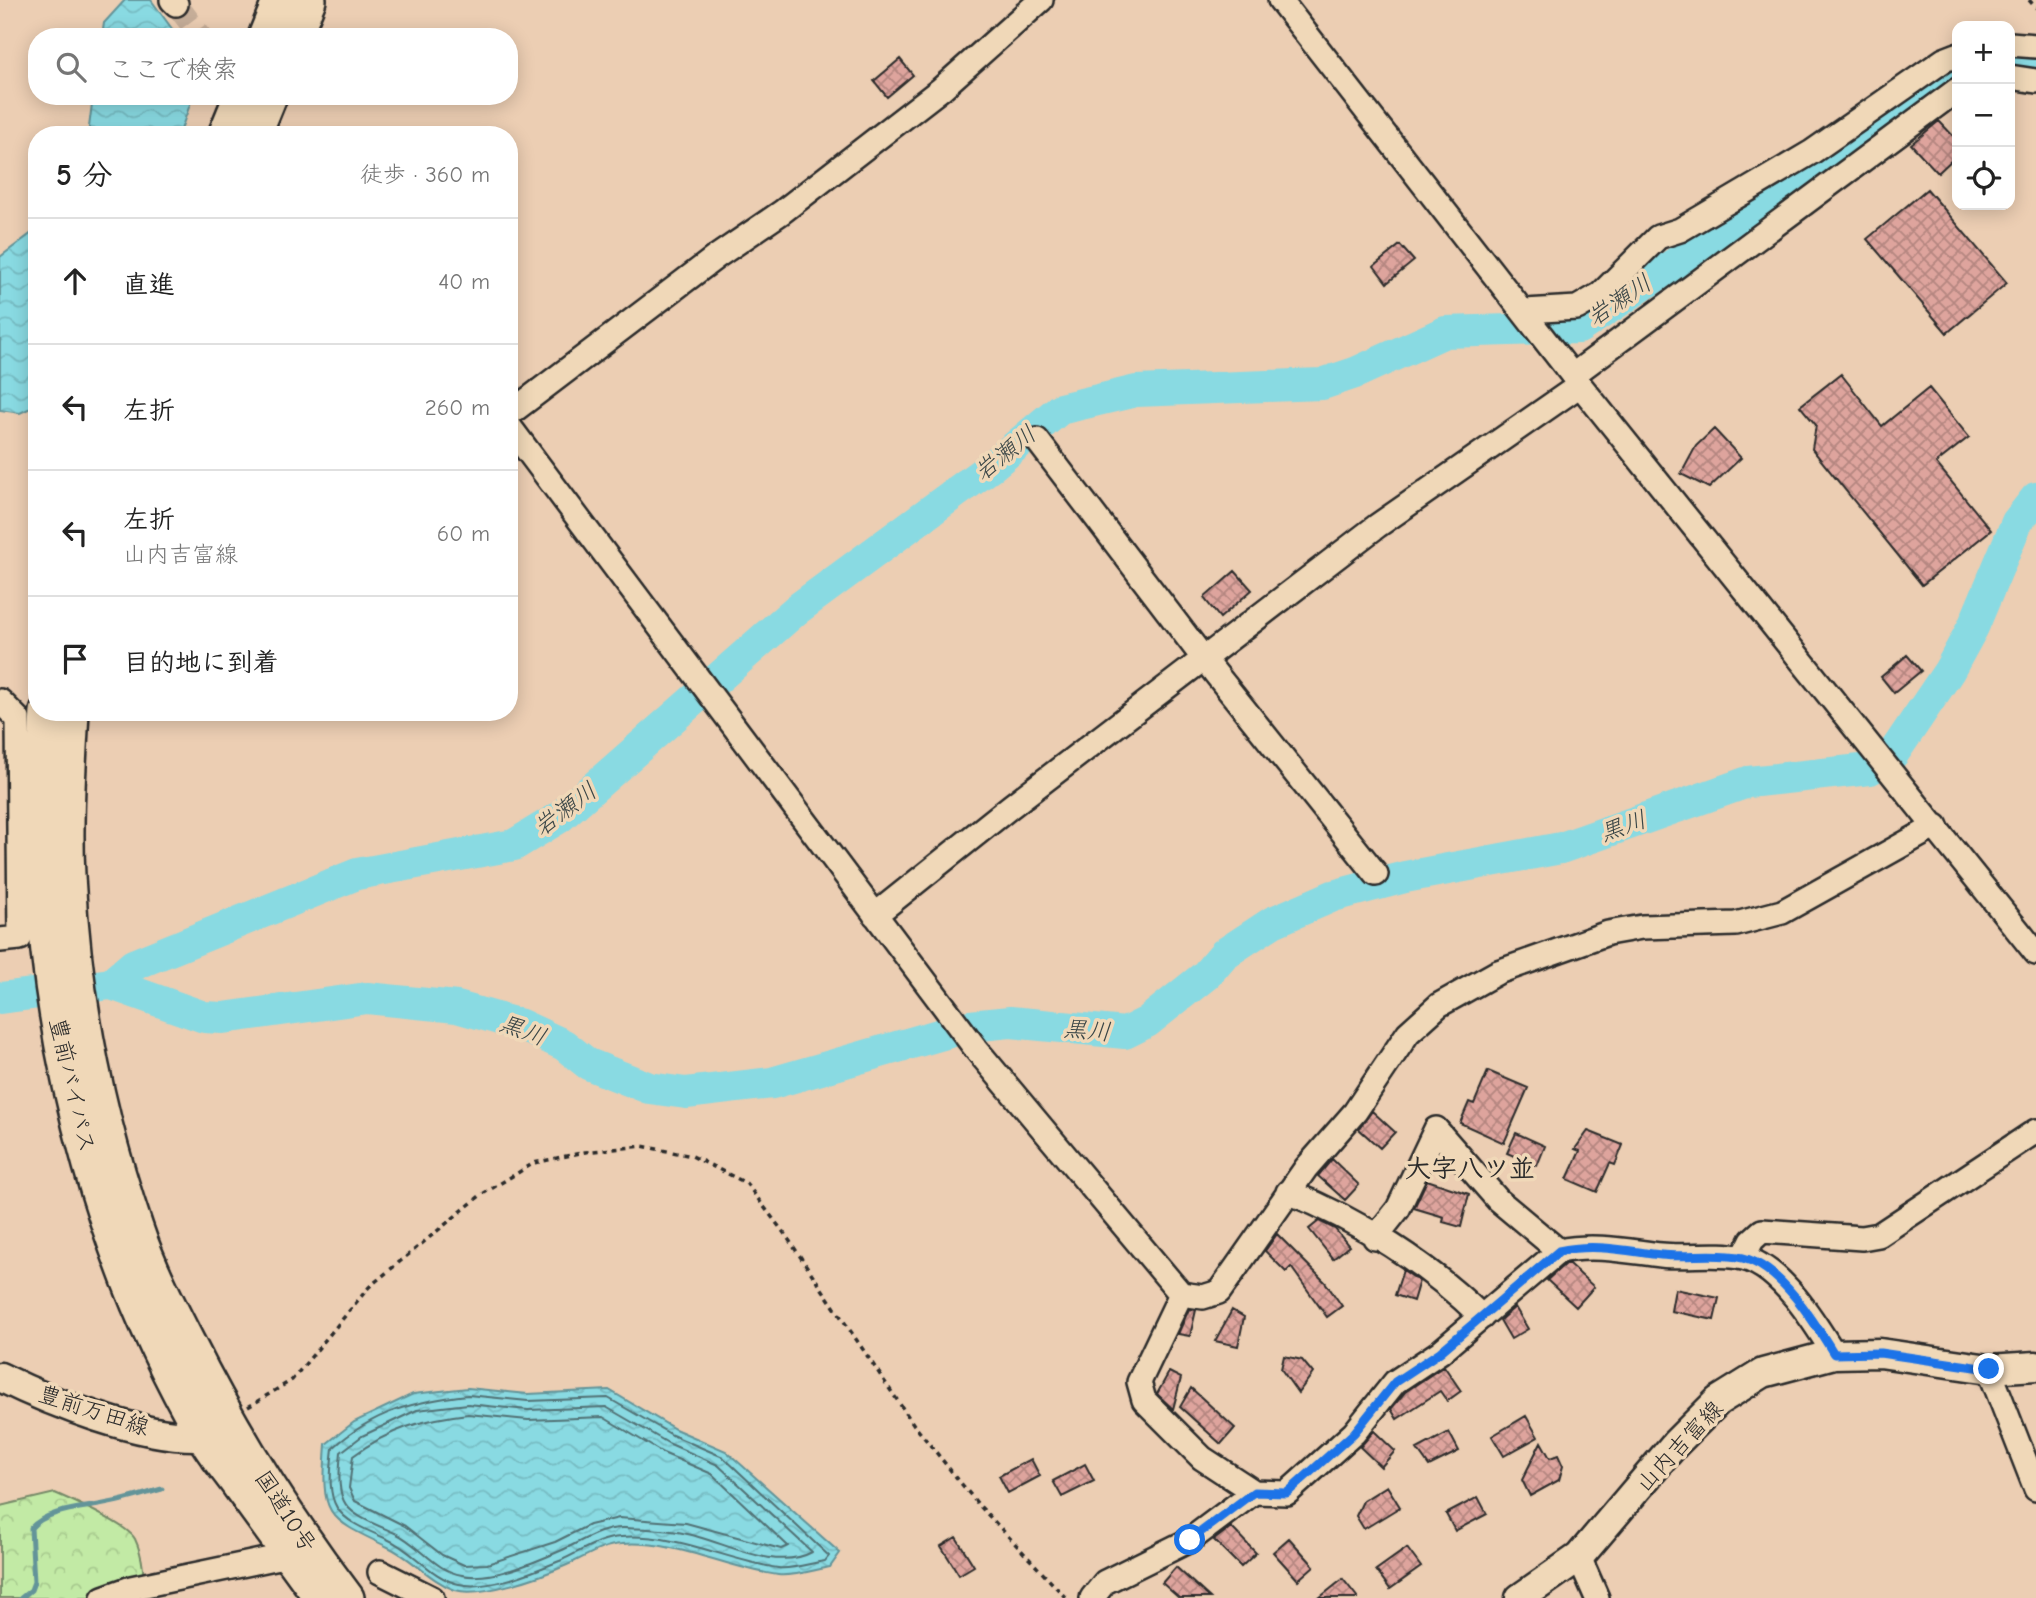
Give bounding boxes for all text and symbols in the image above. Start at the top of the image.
map controls [1952,21,2015,210]
button: + [1952,21,2015,84]
search box [28,28,518,105]
icon: search [52,48,90,86]
text: ここで検索 [108,55,238,85]
button: − [1952,84,2015,147]
button: locate [1952,147,2015,210]
text: 5 分 [56,158,113,193]
text: 徒歩 · 360 m [360,161,490,188]
icon: ahead [56,262,94,300]
text: 40 m [438,268,490,295]
water label: 岩瀬川 [1581,268,1657,332]
text: 直進 [123,270,175,300]
icon: left [56,388,94,426]
text: 260 m [425,394,490,421]
text: 左折 [123,396,175,426]
water label: 岩瀬川 [968,419,1042,487]
text: 左折 [123,505,175,535]
icon: left [56,514,94,552]
text: 60 m [437,520,490,547]
text: 山内吉富線 [123,541,238,568]
icon: arrive [56,640,94,678]
text: 目的地に到着 [123,648,279,678]
water label: 岩瀬川 [528,776,602,842]
water label: 黒川 [1596,805,1650,847]
water label: 黒川 [496,1009,550,1051]
water label: 黒川 [1062,1014,1112,1046]
street label: 豊前バイパス [44,1015,101,1155]
district label: 大字八ツ並 [1405,1154,1535,1184]
route end [1973,1353,2004,1384]
street label: 豊前万田線 [35,1380,153,1441]
street label: 山内吉富線 [1630,1395,1728,1498]
street label: 国道10号 [249,1465,322,1557]
route start [1174,1524,1205,1555]

